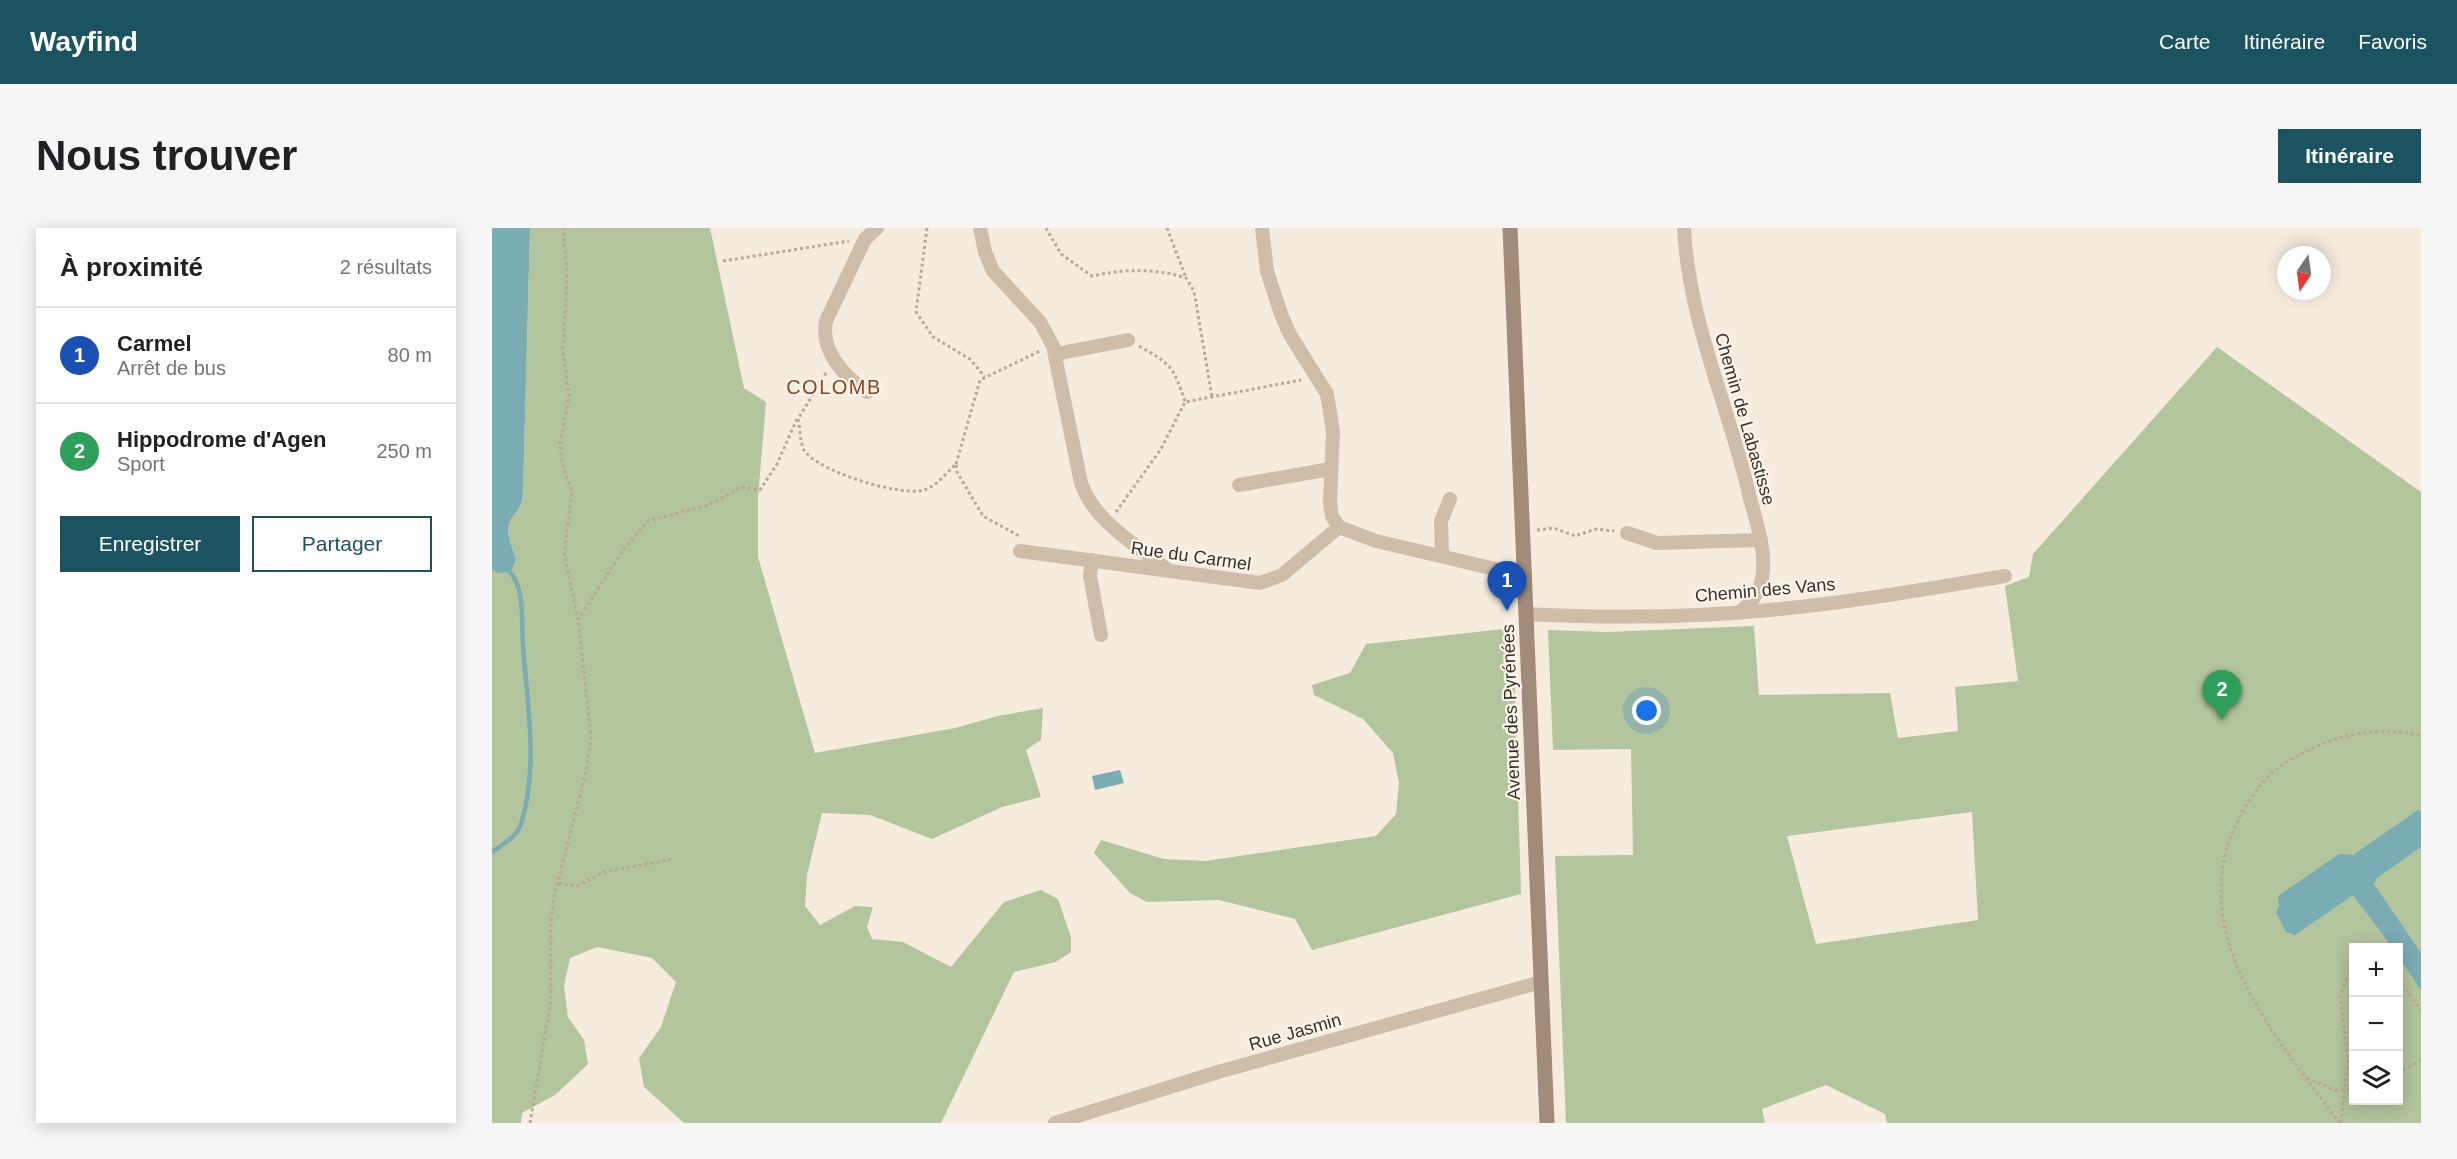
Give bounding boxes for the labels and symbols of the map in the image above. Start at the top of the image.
north arrow [2277,246,2331,300]
street label: Chemin de Labastisse [1711,331,1779,507]
district label: COLOMB [786,376,882,398]
street label: Rue du Carmel [1130,538,1252,574]
pin: 1 [1488,562,1526,611]
street label: Chemin des Vans [1694,574,1836,606]
street label: Avenue des Pyrénées [1498,624,1524,800]
pin: 2 [2202,670,2242,720]
your location [1632,696,1661,725]
street label: Rue Jasmin [1247,1009,1343,1055]

